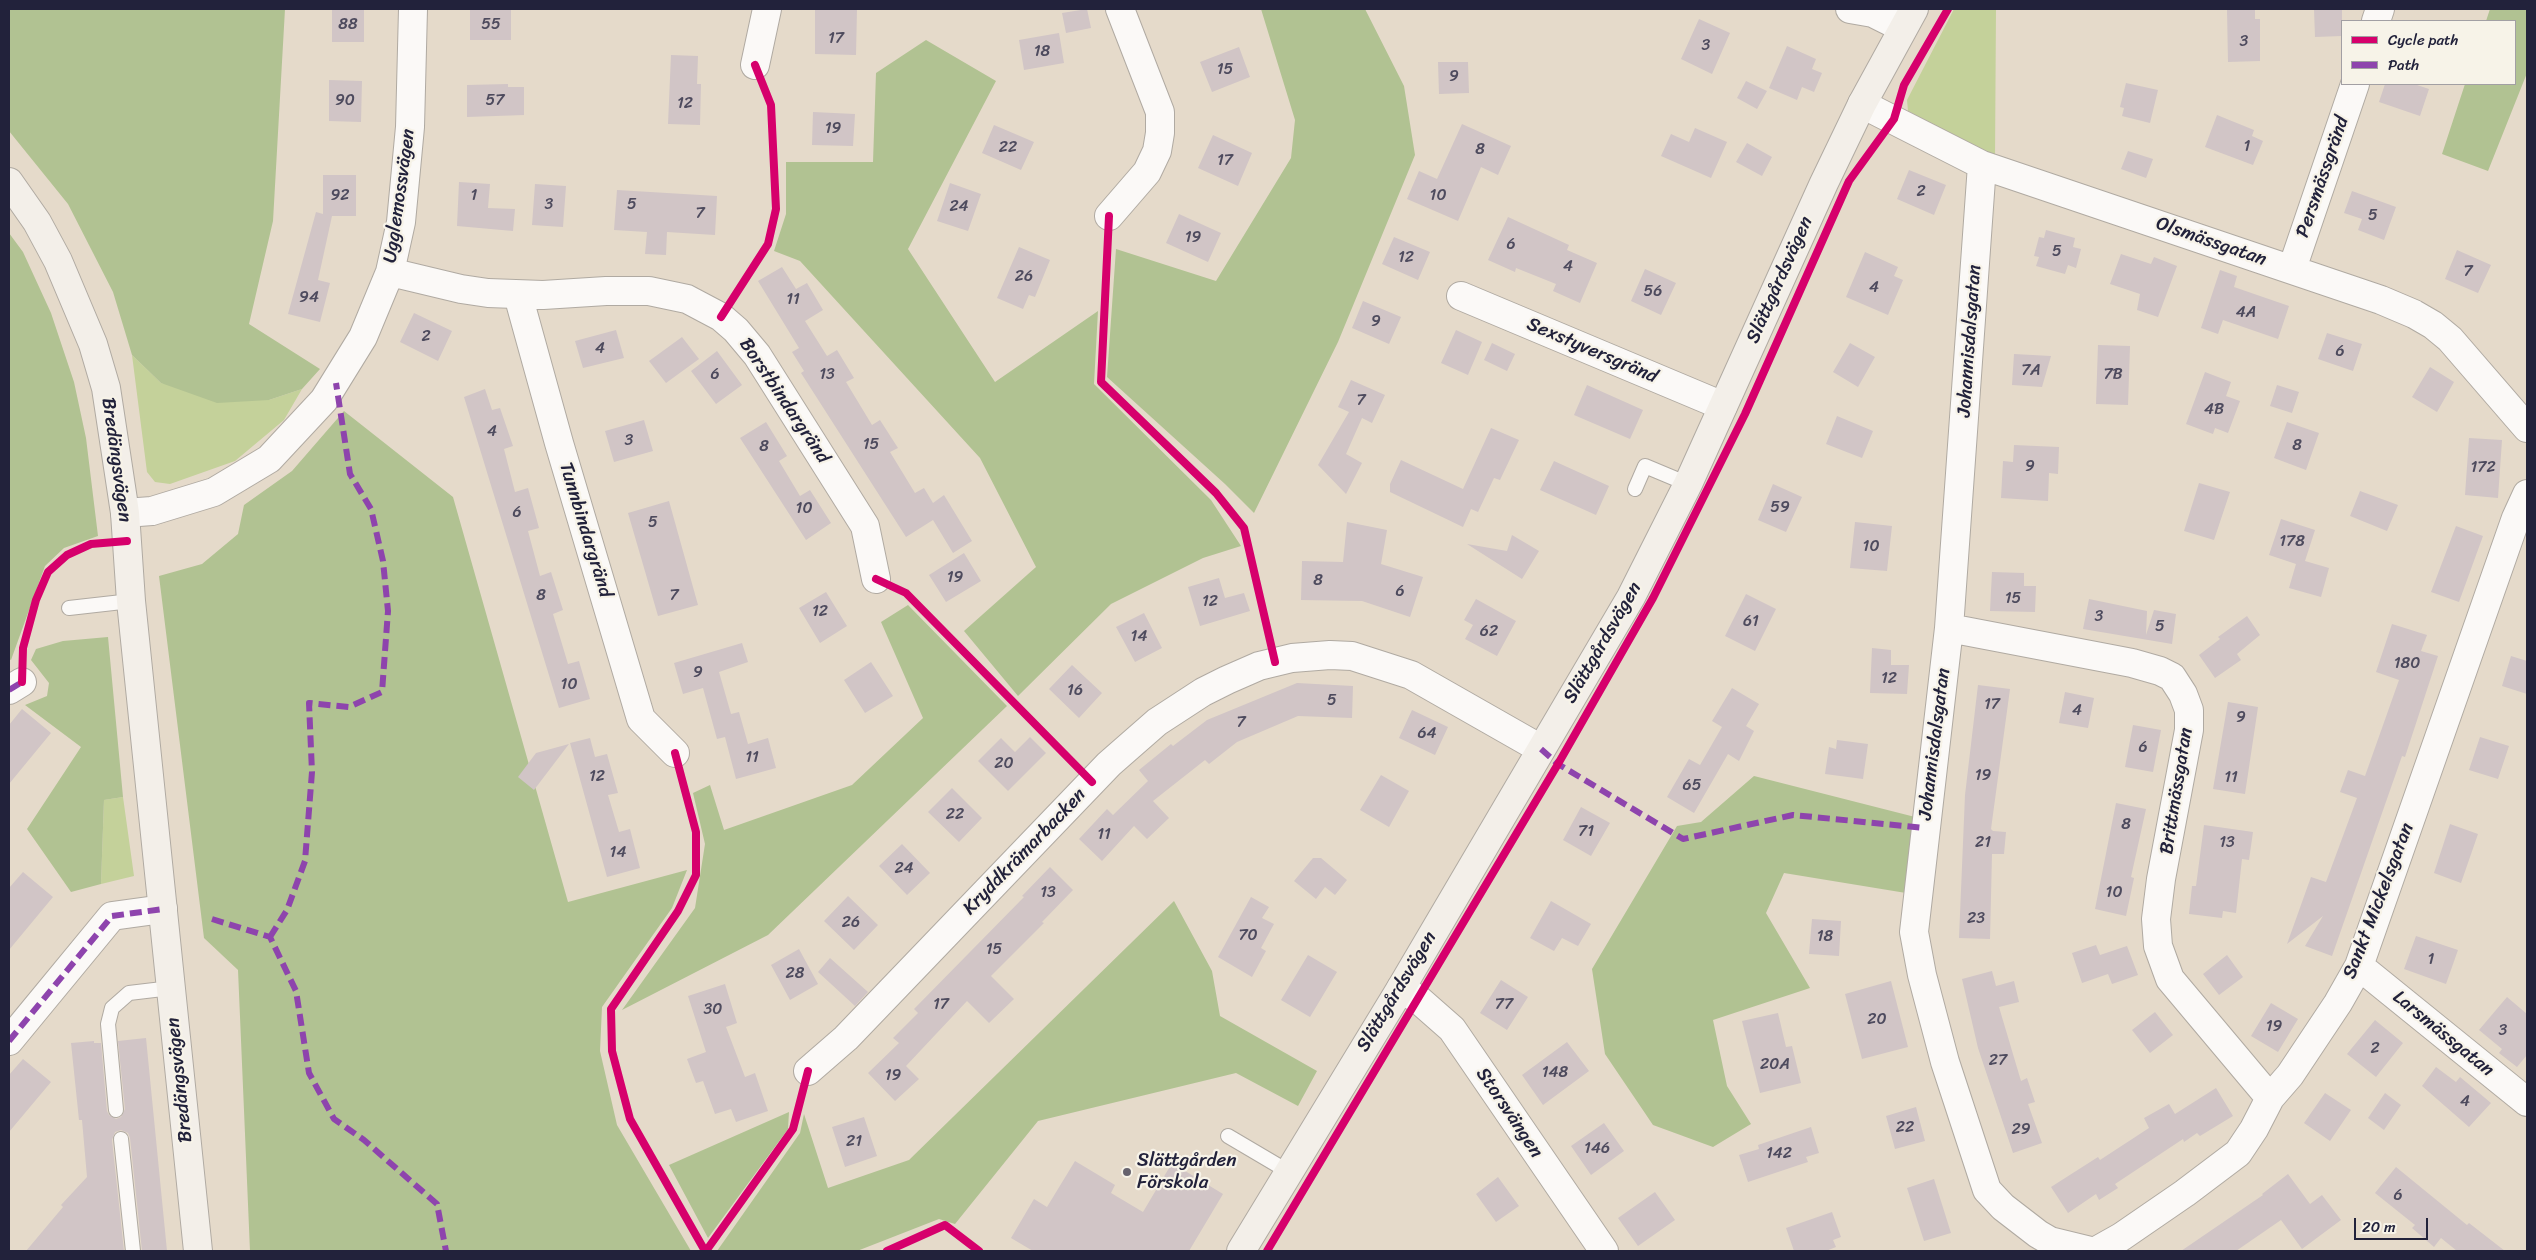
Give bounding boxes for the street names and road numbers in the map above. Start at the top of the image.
street label: Persmässgränd [2292,113,2354,241]
street label: Ugglemossvägen [379,127,421,265]
street label: Olsmässgatan [2153,212,2269,272]
street label: Slättgårdsvägen [1742,213,1818,347]
street label: Johannisdalsgatan [1953,264,1987,418]
street label: Sexstyversgränd [1523,313,1661,389]
street label: Borstbindargränd [734,334,834,468]
street label: Bredängsvägen [96,396,136,524]
street label: Tunnbindargränd [554,460,616,600]
street label: Slättgårdsvägen [1559,578,1647,708]
street label: Johannisdalsgatan [1914,667,1956,821]
street label: Brittmässgatan [2156,726,2198,856]
street label: Kryddkrämarbacken [959,784,1091,920]
street label: Sankt Mickelsgatan [2339,820,2419,982]
street label: Slättgårdsvägen [1352,928,1442,1056]
street label: Larsmässgatan [2388,986,2498,1082]
street label: Bredängsvägen [162,1016,198,1144]
street label: Storsvängen [1471,1064,1547,1162]

